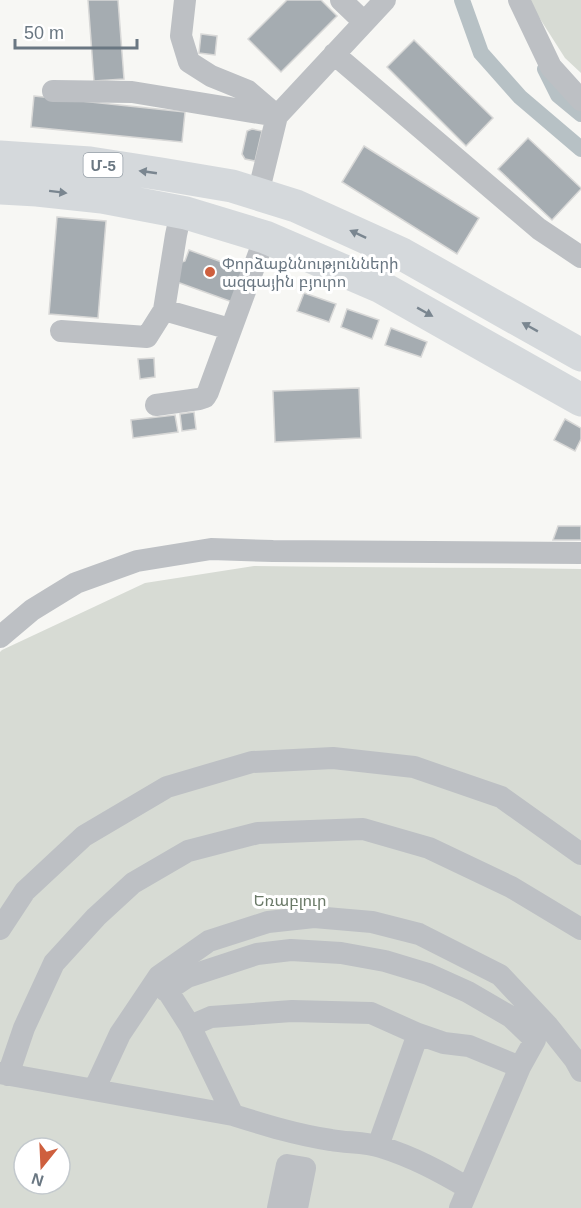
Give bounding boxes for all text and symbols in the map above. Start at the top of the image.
scale bar [15,12,136,50]
text: 50 m [24,23,64,43]
road number: Մ-5 [84,153,122,177]
one-way arrow [139,167,158,176]
one-way arrow [49,187,68,197]
one-way arrow [350,230,367,239]
place label: Փորձաքննությունների ազգային բյուրո [222,255,399,291]
marker: Փորձաքննությունների ազգային բյուրո [203,265,217,279]
one-way arrow [417,307,434,317]
one-way arrow [522,321,538,332]
park label: Եռաբլուր [253,892,327,910]
north arrow [12,1136,72,1196]
text: N [29,1170,46,1190]

